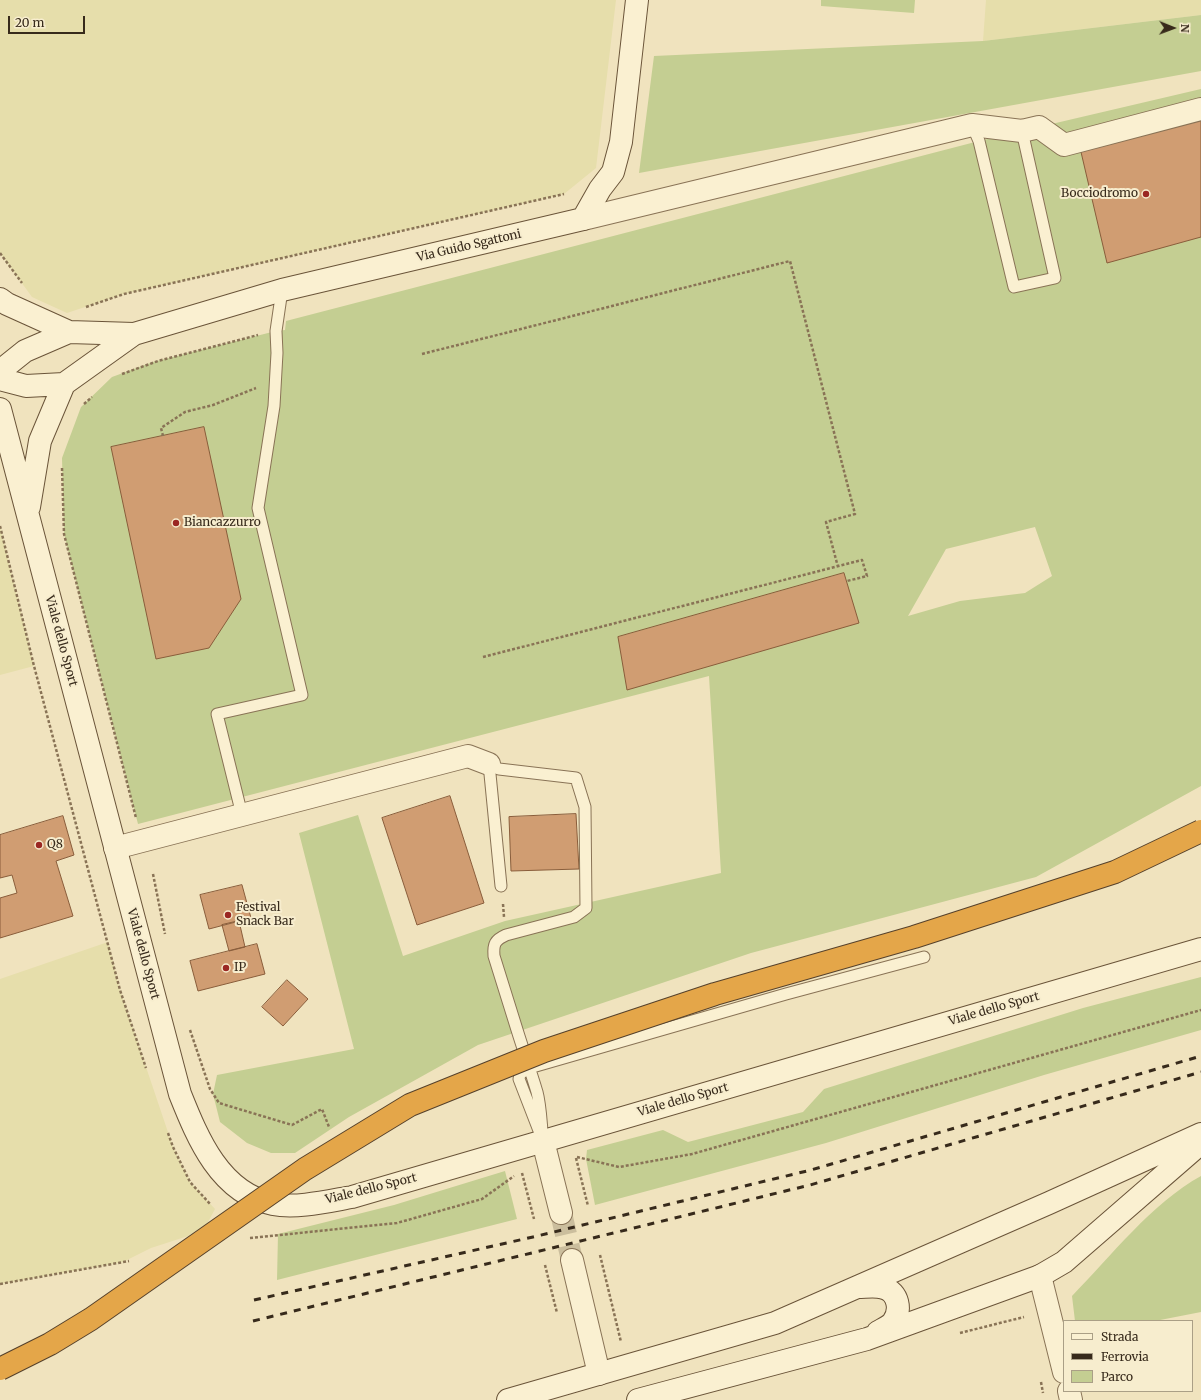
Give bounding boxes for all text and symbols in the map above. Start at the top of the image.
scale bar [10,8,87,34]
north arrow [1153,8,1193,48]
text: 20 m [15,15,44,30]
text: N [1178,24,1192,33]
place label: Bocciodromo [1061,187,1138,201]
marker: Bocciodromo [1141,189,1151,199]
street label: Via Guido Sgattoni [415,227,523,265]
place label: Biancazzurro [184,516,261,530]
marker: Biancazzurro [171,518,181,528]
street label: Viale dello Sport [42,594,80,688]
place label: Q8 [47,838,63,852]
marker: Q8 [34,840,44,850]
place label: Festival Snack Bar [236,901,294,929]
street label: Viale dello Sport [124,907,162,1001]
marker: Festival Snack Bar [223,910,233,920]
place label: IP [234,961,246,975]
marker: IP [221,963,231,973]
street label: Viale dello Sport [947,989,1041,1029]
street label: Viale dello Sport [636,1080,730,1120]
street label: Viale dello Sport [324,1171,418,1207]
legend [1063,1320,1193,1392]
text: Strada [1101,1329,1138,1344]
text: Ferrovia [1101,1349,1149,1364]
text: Parco [1101,1369,1133,1384]

